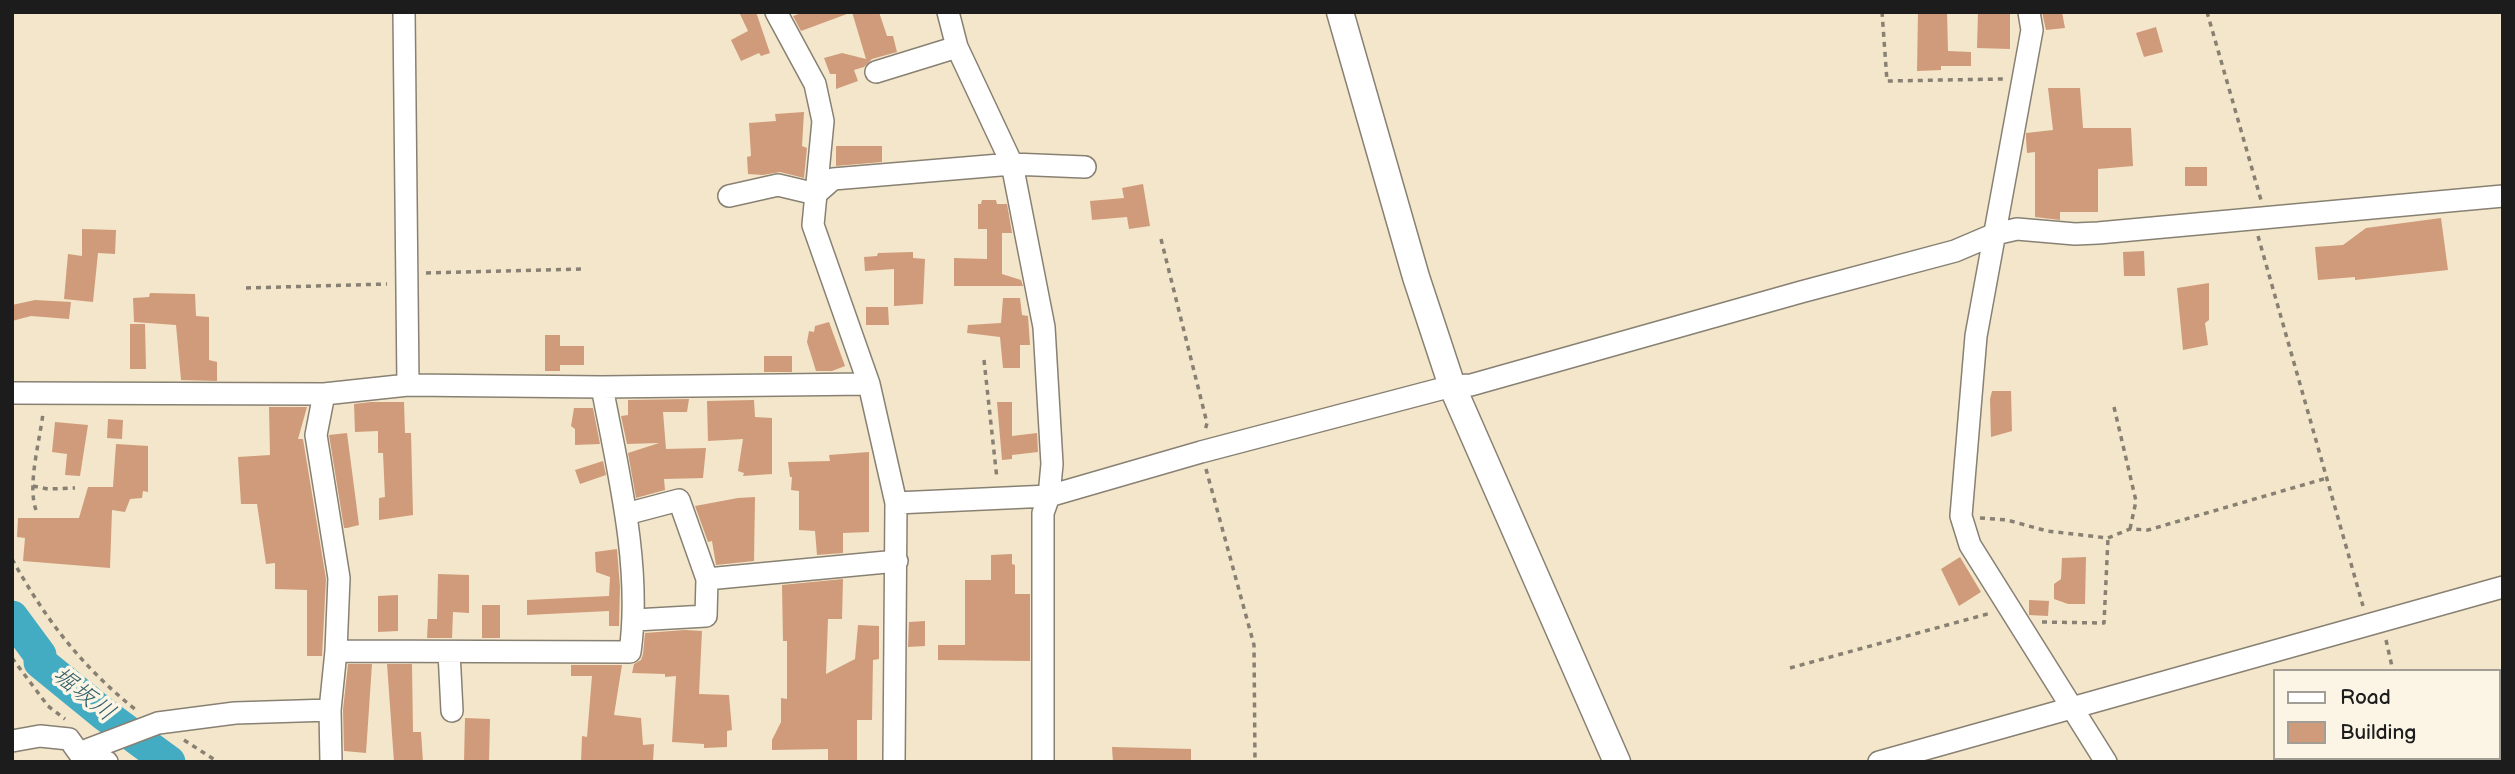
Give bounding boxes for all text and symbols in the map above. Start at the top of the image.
water label: 堀坂川 [46,661,120,729]
legend [2274,669,2501,760]
text: Road [2340,685,2391,710]
text: Building [2340,720,2416,745]

